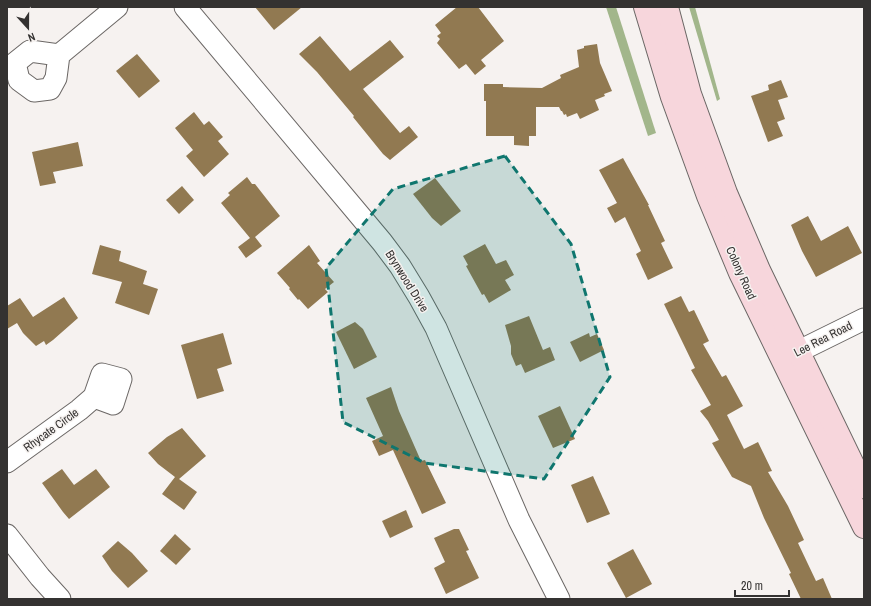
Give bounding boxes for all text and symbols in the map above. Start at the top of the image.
north arrow [8,8,48,48]
text: N [26,30,37,45]
street label: Colony Road [722,244,760,302]
street label: Brynwood Drive [382,247,432,315]
street label: Lee Rea Road [791,317,855,361]
street label: Rhycate Circle [20,405,82,455]
scale bar [735,572,789,598]
text: 20 m [741,578,763,594]

